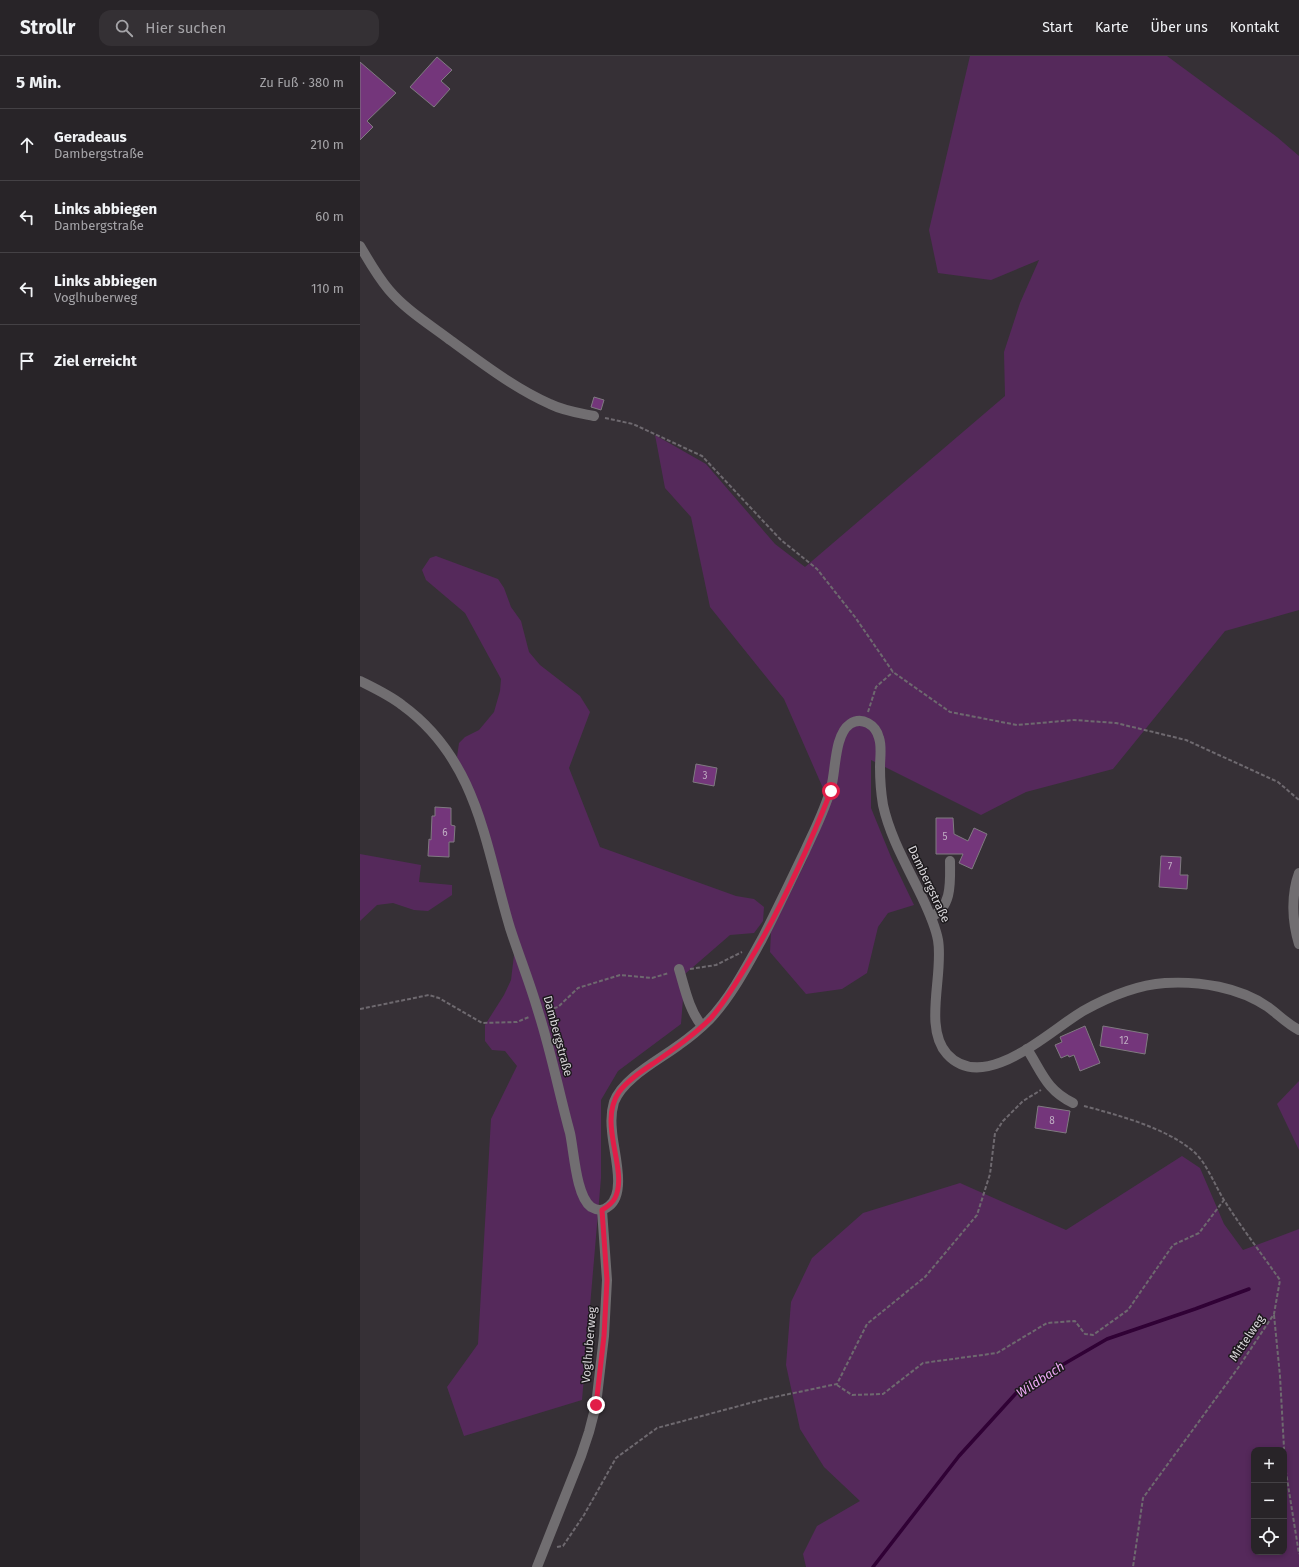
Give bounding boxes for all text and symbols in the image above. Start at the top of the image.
search box [99,10,379,46]
text: Strollr [20,16,75,39]
icon: search [113,17,135,39]
text: Hier suchen [145,19,226,37]
text: Start [1042,19,1073,36]
text: Karte [1095,19,1129,36]
text: Über uns [1151,19,1208,36]
text: Kontakt [1230,19,1279,36]
text: 5 Min. [16,72,61,93]
text: Zu Fuß · 380 m [260,75,344,90]
text: Geradeaus [54,128,127,146]
icon: ahead [16,134,38,156]
text: 210 m [310,137,344,152]
text: Dambergstraße [54,146,144,161]
text: Links abbiegen [54,200,157,218]
icon: left [16,206,38,228]
text: 60 m [315,209,344,224]
text: Dambergstraße [54,218,144,233]
text: Links abbiegen [54,272,157,290]
icon: left [16,278,38,300]
text: 110 m [311,281,344,296]
text: Voglhuberweg [54,290,137,305]
icon: arrive [16,350,38,372]
text: Ziel erreicht [54,352,137,370]
house number: 3 [703,770,708,782]
route start [822,782,840,800]
house number: 6 [442,827,448,839]
house number: 5 [942,831,948,843]
street label: Dambergstraße [905,843,953,925]
house number: 7 [1168,861,1173,873]
street label: Dambergstraße [540,994,576,1078]
house number: 12 [1119,1035,1129,1047]
house number: 8 [1049,1115,1055,1127]
street label: Voglhuberweg [579,1305,599,1384]
street label: Mittelweg [1226,1312,1268,1364]
water label: Wildbach [1013,1358,1067,1400]
route end [587,1396,605,1414]
map controls [1251,1447,1287,1555]
button: + [1251,1447,1287,1483]
button: − [1251,1483,1287,1519]
button: locate [1251,1519,1287,1555]

